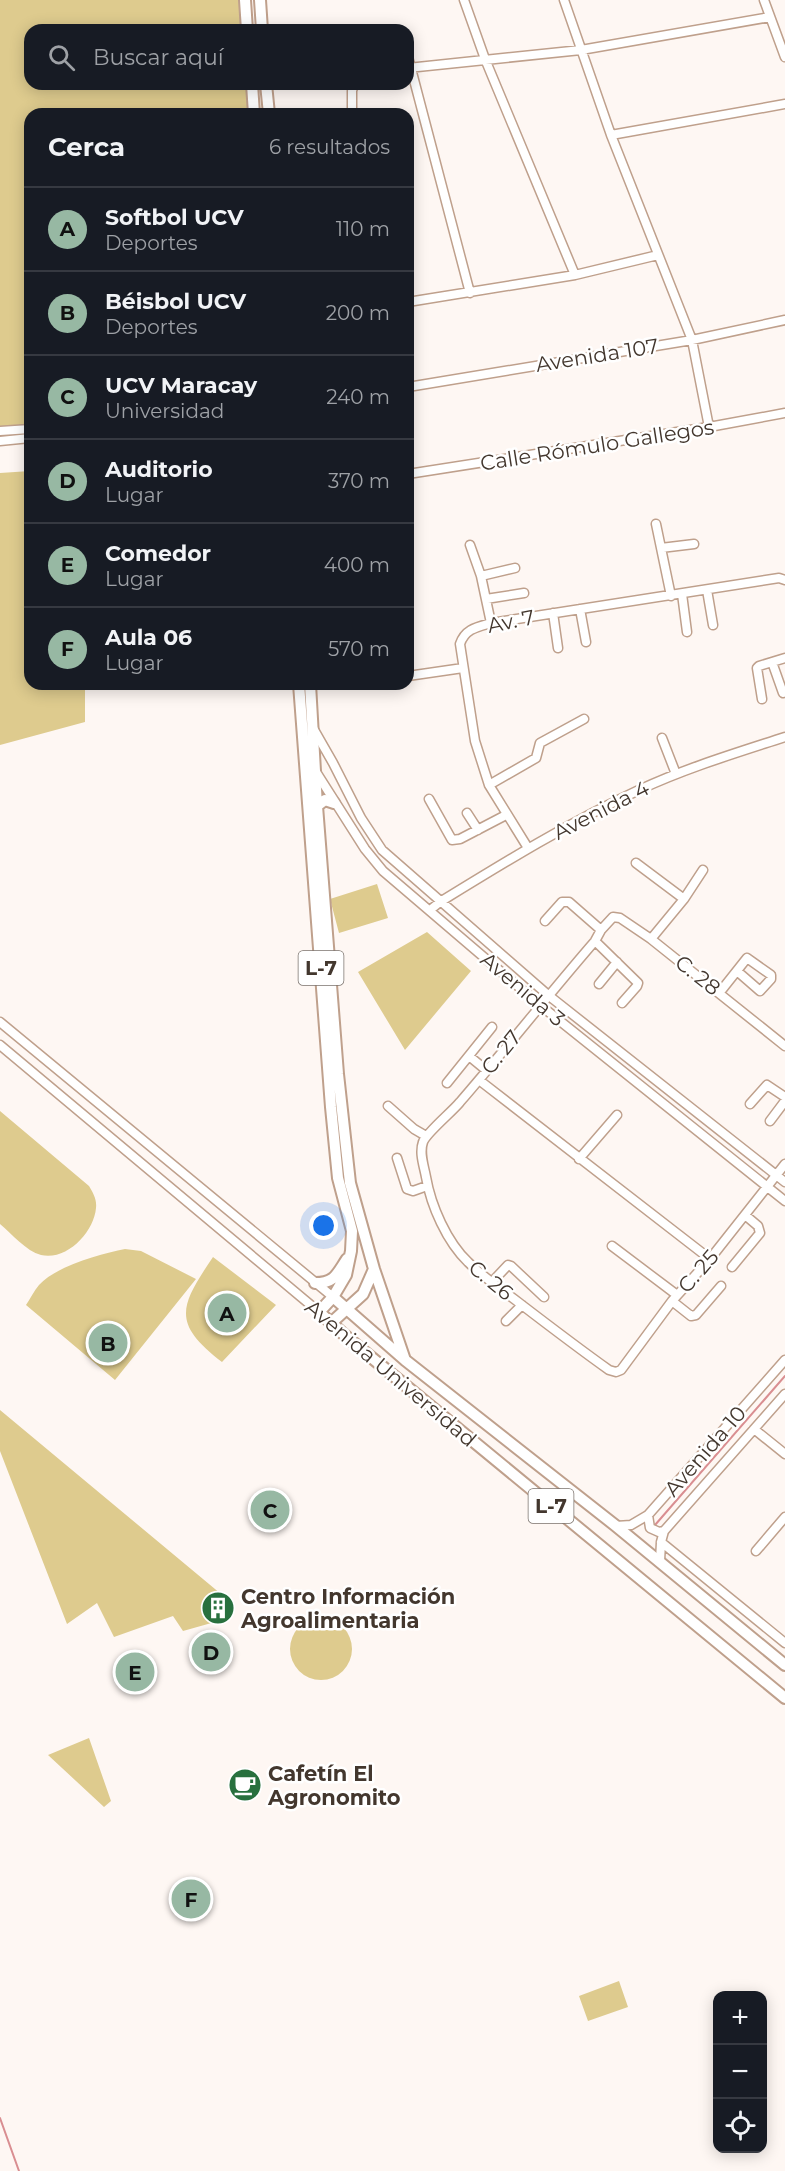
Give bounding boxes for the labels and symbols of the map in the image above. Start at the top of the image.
street label: Avenida 107 [534,333,660,377]
street label: Calle Rómulo Gallegos [478,414,716,476]
street label: Av. 7 [485,604,537,638]
street label: Avenida 4 [549,775,653,845]
street label: Avenida 3 [476,947,570,1031]
street label: C. 28 [670,950,726,1000]
road number: L-7 [298,951,344,985]
street label: C. 27 [476,1025,526,1079]
your location [309,1211,338,1240]
street label: C. 25 [673,1244,724,1298]
street label: C. 26 [464,1255,518,1306]
pin: A [208,1290,246,1336]
street label: Avenida Universidad [300,1294,482,1452]
pin: B [88,1320,128,1366]
street label: Avenida 10 [659,1401,751,1501]
pin: C [250,1488,290,1532]
road number: L-7 [528,1489,574,1523]
place label: Centro Información Agroalimentaria [240,1584,455,1633]
building icon: Centro Información Agroalimentaria [200,1590,236,1626]
pin: D [192,1630,230,1674]
pin: E [116,1650,154,1694]
place label: Cafetín El Agronomito [267,1761,401,1810]
cafe icon: Cafetín El Agronomito [227,1767,263,1803]
pin: F [172,1876,210,1922]

